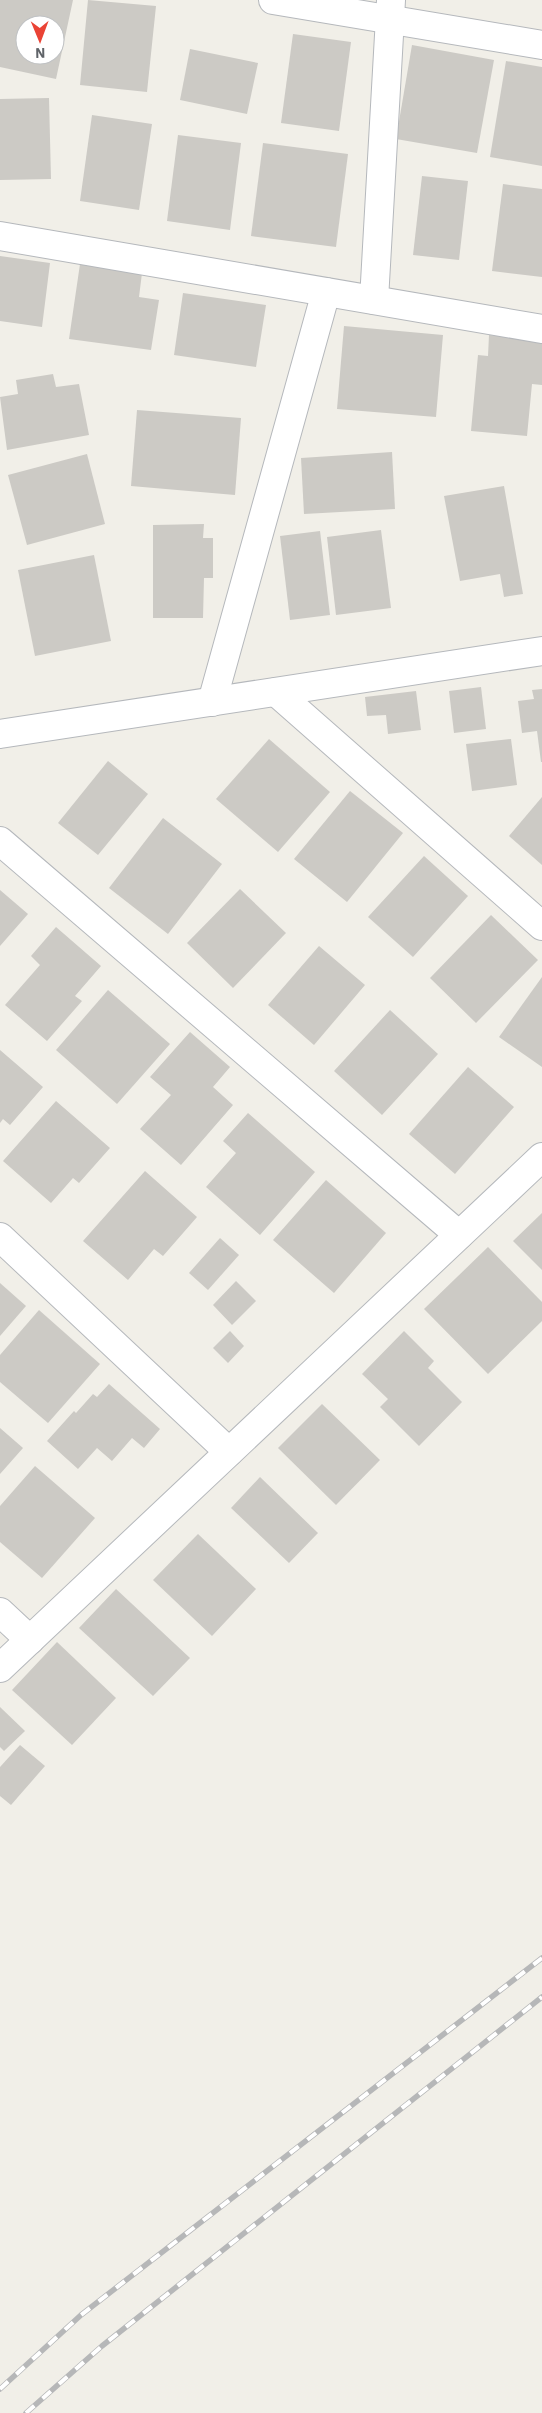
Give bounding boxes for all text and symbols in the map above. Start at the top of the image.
north arrow [15,15,65,65]
text: N [35,44,45,62]

